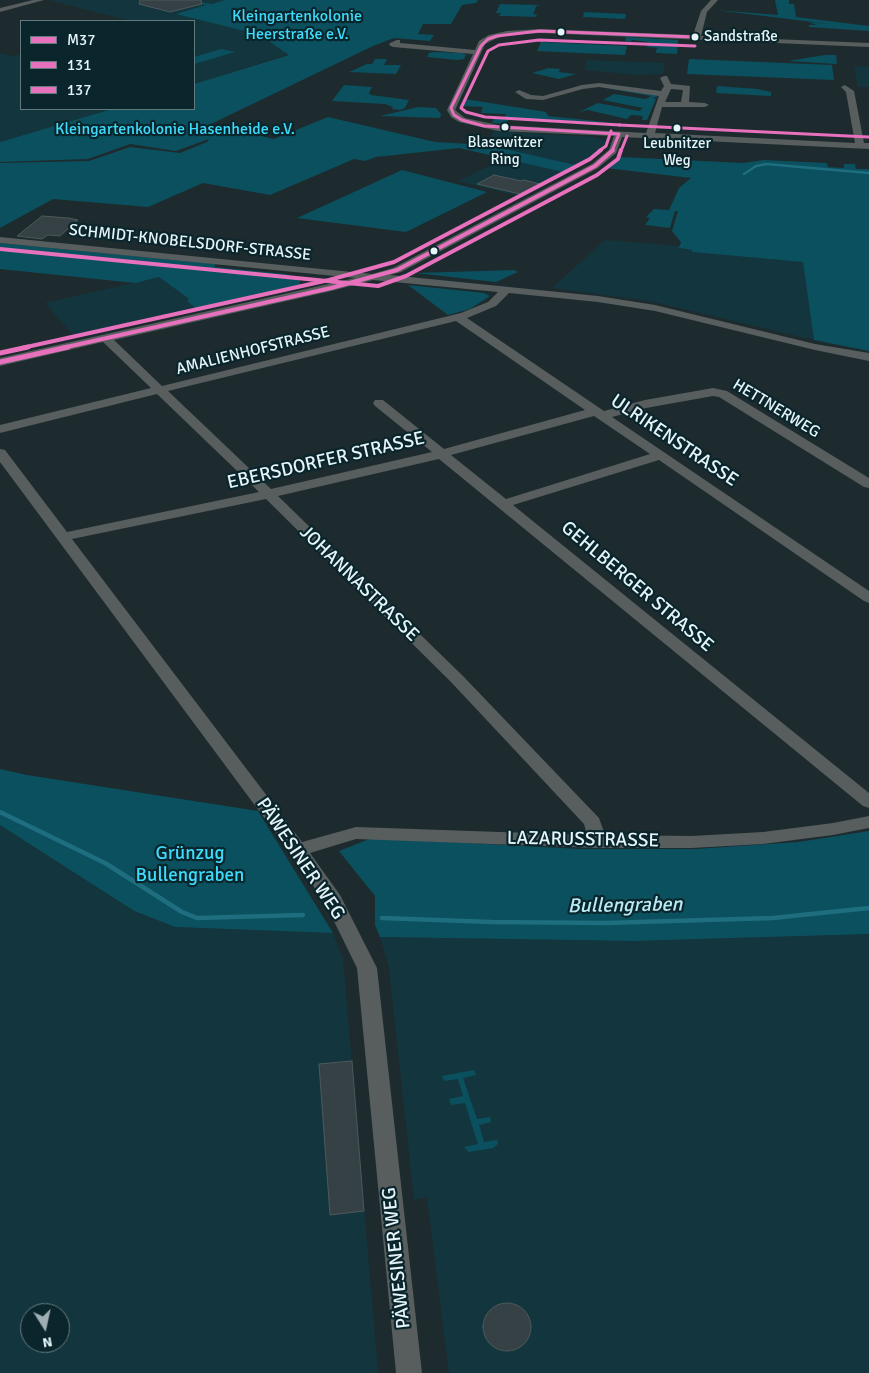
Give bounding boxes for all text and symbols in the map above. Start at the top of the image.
park label: Kleingartenkolonie Heerstraße e.V. [232,7,362,45]
legend [20,20,195,110]
unlabelled marker [556,27,566,37]
place label: Sandstraße [704,28,778,46]
text: M37 [67,31,95,49]
marker: Sandstraße [690,32,700,42]
text: 131 [67,56,91,74]
text: 137 [67,81,91,99]
park label: Kleingartenkolonie Hasenheide e.V. [55,120,295,140]
marker: Blasewitzer Ring [500,122,510,132]
marker: Leubnitzer Weg [672,123,682,133]
place label: Blasewitzer Ring [468,134,542,169]
place label: Leubnitzer Weg [643,135,711,170]
street label: SCHMIDT-KNOBELSDORF-STRASSE [68,221,312,265]
unlabelled marker [429,246,439,256]
street label: AMALIENHOFSTRASSE [174,323,332,379]
street label: HETTNERWEG [729,375,823,443]
street label: ULRIKENSTRASSE [606,390,742,492]
street label: EBERSDORFER STRASSE [225,427,427,495]
street label: GEHLBERGER STRASSE [556,517,718,657]
street label: JOHANNASTRASSE [295,521,423,647]
street label: PÄWESINER WEG [251,794,349,924]
street label: LAZARUSSTRASSE [507,827,659,853]
park label: Grünzug Bullengraben [136,843,244,887]
water label: Bullengraben [567,893,683,919]
street label: PÄWESINER WEG [378,1186,416,1330]
north arrow [20,1303,70,1353]
text: N [41,1333,54,1351]

